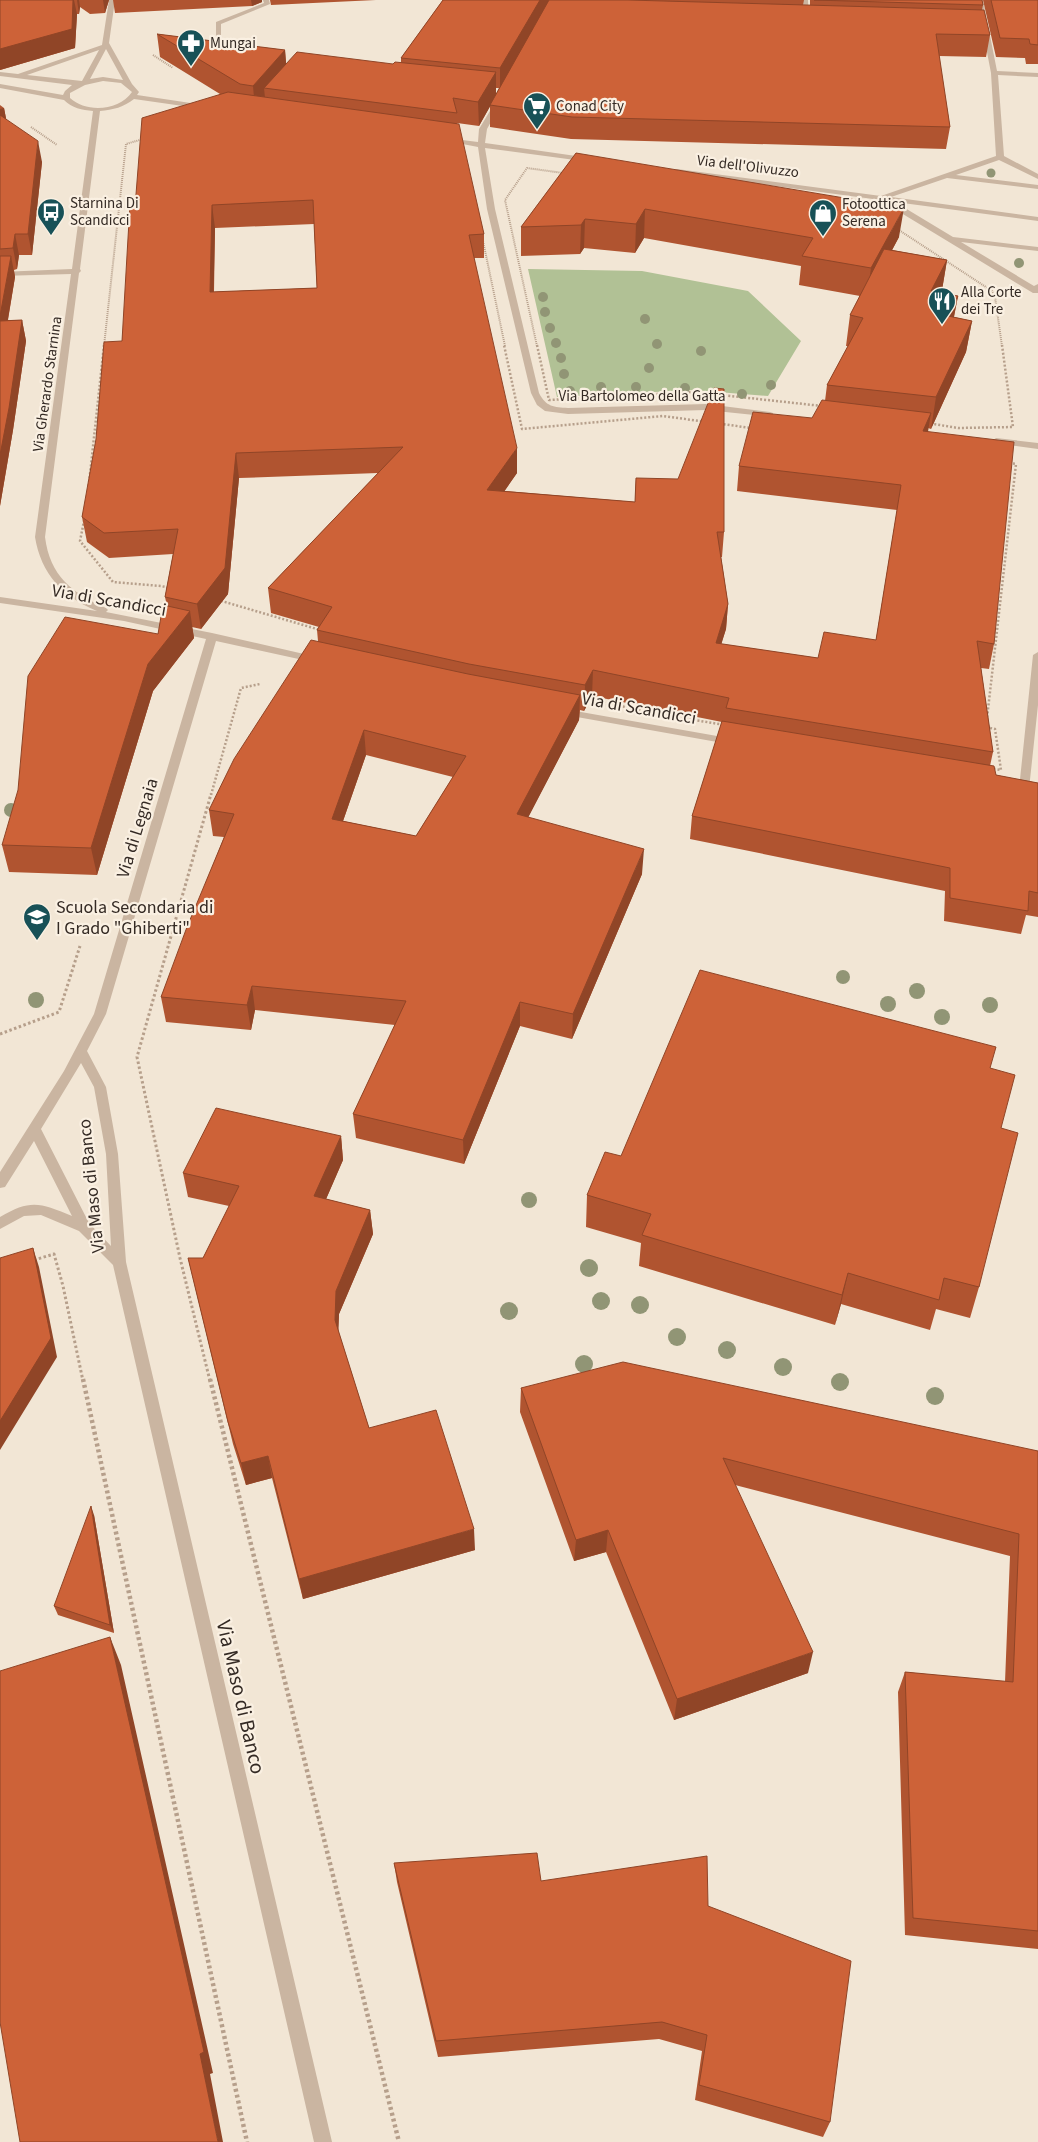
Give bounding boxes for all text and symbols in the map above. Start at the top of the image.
pharmacy icon: Mungai [176,28,206,67]
place label: Mungai [210,33,256,54]
supermarket icon: Conad City [522,91,552,130]
place label: Conad City [556,96,624,117]
street label: Via dell'Olivuzzo [696,150,800,183]
place label: Starnina Di Scandicci [70,193,139,231]
place label: Fotoottica Serena [842,194,906,232]
bus stop icon: Starnina Di Scandicci [36,197,66,236]
shop icon: Fotoottica Serena [808,198,838,237]
place label: Alla Corte dei Tre [961,282,1022,320]
restaurant icon: Alla Corte dei Tre [927,286,957,325]
street label: Via Gherardo Starnina [28,315,67,453]
street label: Via Bartolomeo della Gatta [558,386,726,407]
street label: Via di Scandicci [50,578,168,623]
street label: Via di Scandicci [580,686,698,731]
street label: Via di Legnaia [110,775,165,881]
place label: Scuola Secondaria di I Grado "Ghiberti" [56,895,213,941]
school or university icon: Scuola Secondaria di I Grado "Ghiberti" [22,902,52,941]
street label: Via Maso di Banco [72,1118,111,1254]
street label: Via Maso di Banco [209,1617,273,1777]

